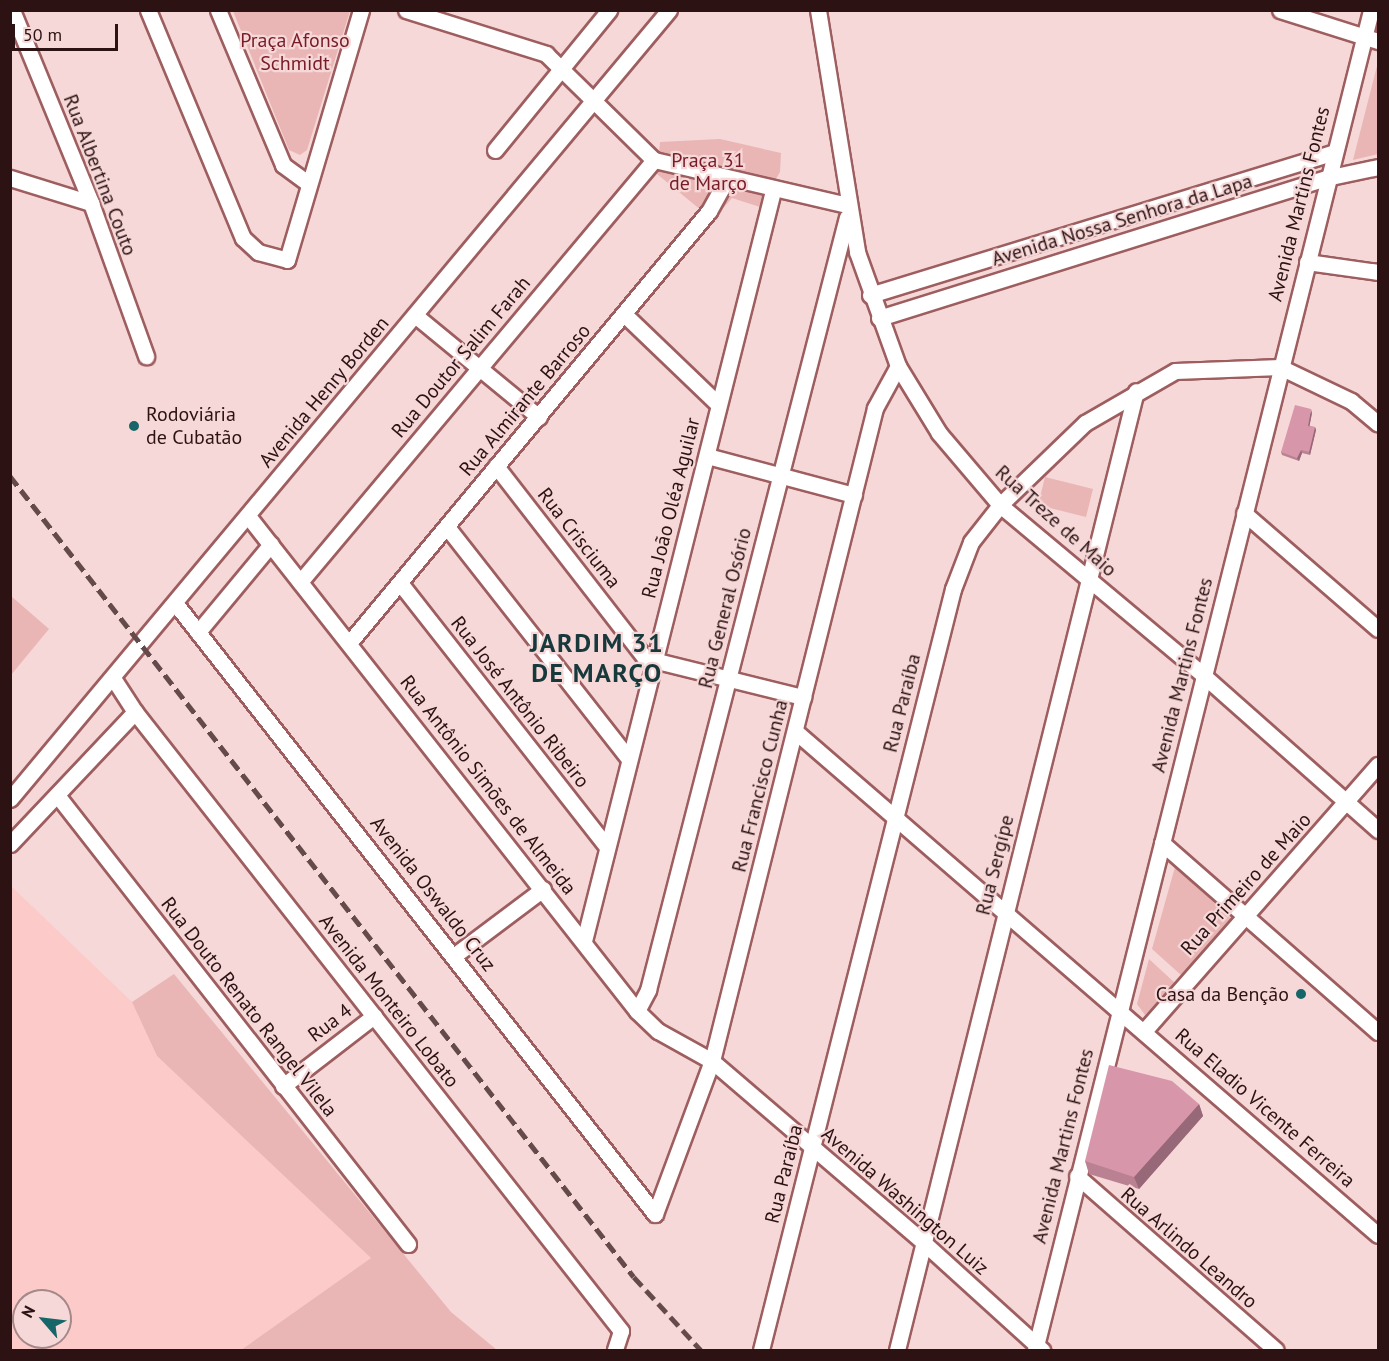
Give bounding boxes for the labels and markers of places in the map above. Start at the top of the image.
place label: Rodoviária de Cubatão [146,402,242,449]
marker: Rodoviária de Cubatão [127,419,141,433]
place label: Casa da Benção [1156,982,1289,1006]
marker: Casa da Benção [1294,987,1308,1001]

